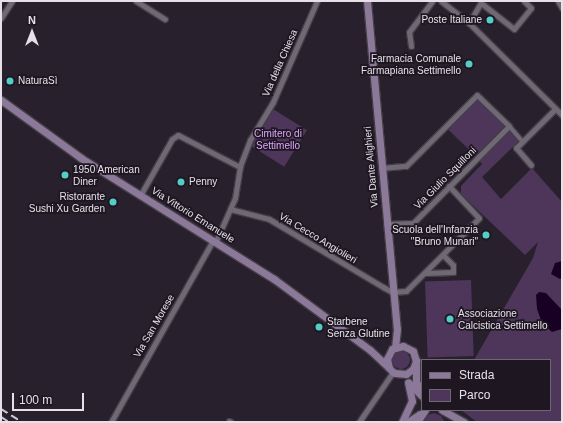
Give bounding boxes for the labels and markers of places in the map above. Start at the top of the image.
place label: Poste Italiane [421,14,482,26]
marker: Poste Italiane [485,15,495,25]
place label: Farmacia Comunale Farmapiana Settimello [361,52,461,76]
marker: Farmacia Comunale Farmapiana Settimello [464,59,474,69]
place label: NaturaSì [18,75,57,87]
marker: NaturaSì [5,76,15,86]
place label: 1950 American Diner [73,163,140,186]
marker: 1950 American Diner [60,170,70,180]
place label: Penny [189,176,217,188]
marker: Penny [176,177,186,187]
place label: Ristorante Sushi Xu Garden [29,190,105,214]
marker: Ristorante Sushi Xu Garden [108,197,118,207]
place label: Scuola dell'Infanzia "Bruno Munari" [392,223,478,246]
marker: Scuola dell'Infanzia "Bruno Munari" [481,230,491,240]
place label: Associazione Calcistica Settimello [458,307,547,330]
marker: Associazione Calcistica Settimello [445,314,455,324]
place label: Starbene Senza Glutine [327,315,390,338]
marker: Starbene Senza Glutine [314,322,324,332]

